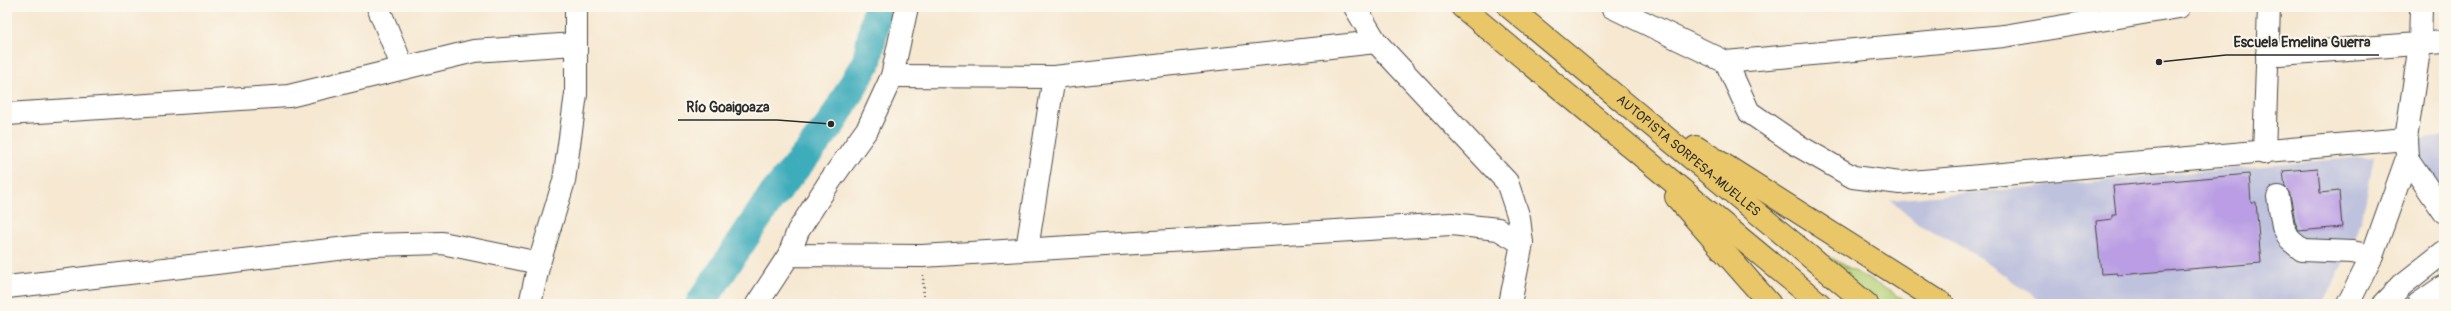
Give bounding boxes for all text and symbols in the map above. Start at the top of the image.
callout: Escuela Emelina Guerra [2226,29,2379,55]
text: Escuela Emelina Guerra [2234,34,2371,51]
street label: AUTOPISTA SORPESA-MUELLES [1613,92,1763,220]
callout: Río Goaigoaza [678,94,777,120]
text: Río Goaigoaza [686,99,770,116]

